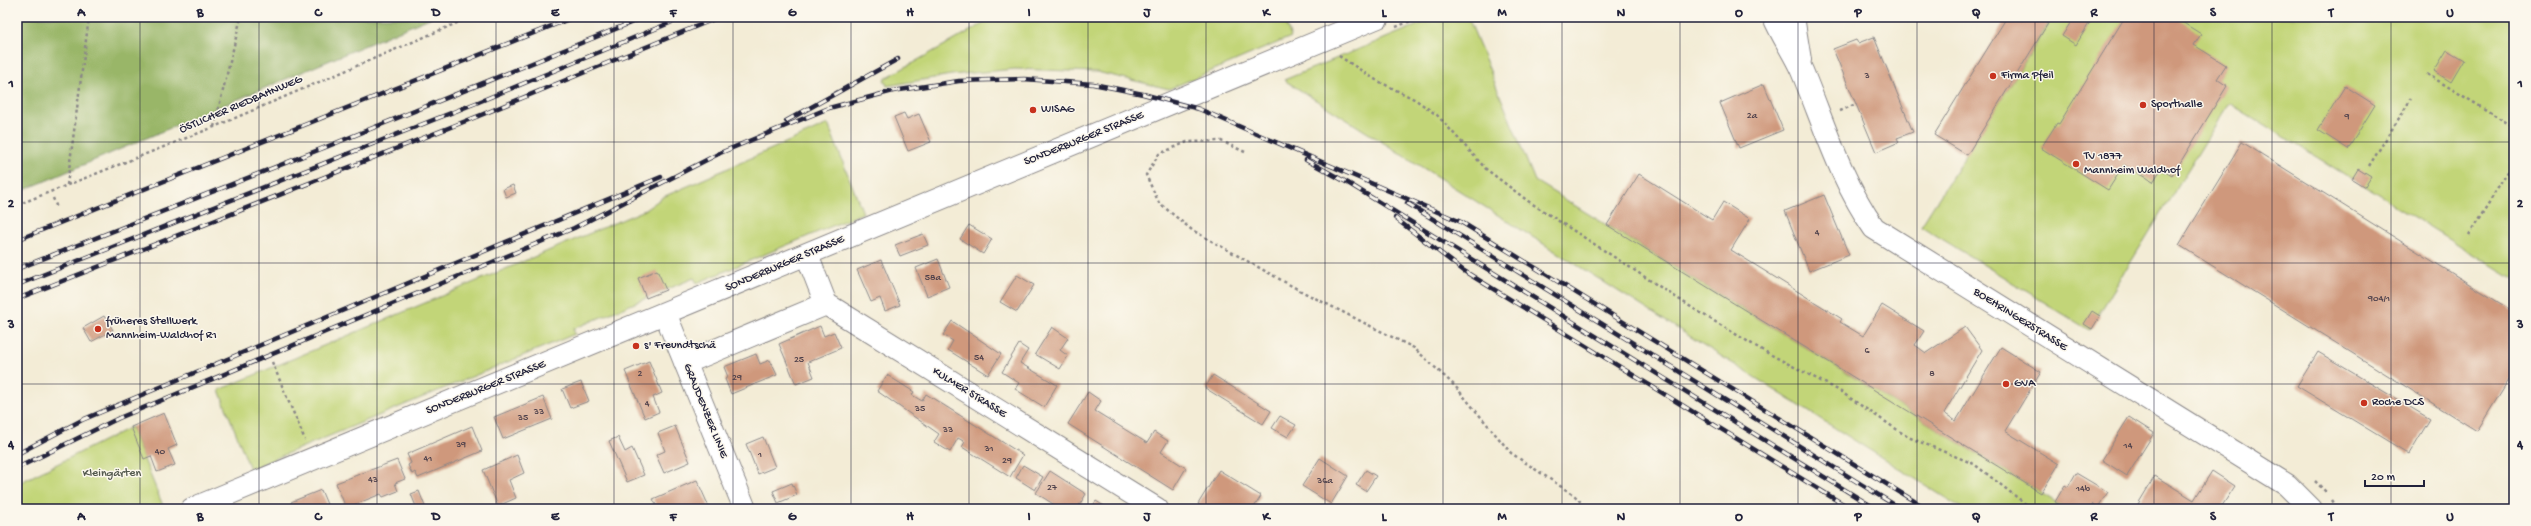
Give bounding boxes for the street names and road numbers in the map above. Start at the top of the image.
street label: ÖSTLICHER RIEDBAHNWEG [177,73,305,137]
street label: SONDERBURGER STRASSE [1022,108,1146,169]
street label: SONDERBURGER STRASSE [723,232,847,295]
street label: BOEHRINGERSTRASSE [1970,285,2070,355]
street label: SONDERBURGER STRASSE [424,357,548,418]
street label: GRAUDENZER LINIE [680,362,731,461]
street label: KULMER STRASSE [929,365,1009,422]

